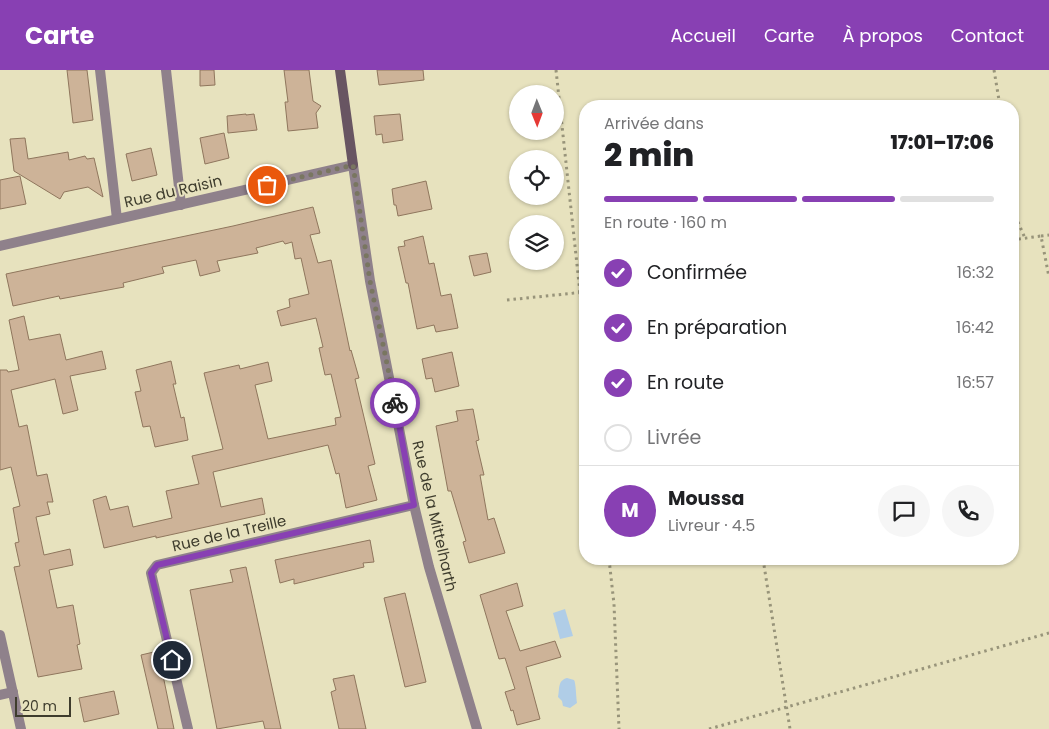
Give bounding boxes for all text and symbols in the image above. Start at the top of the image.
text: Carte [25,19,94,52]
text: Accueil [670,23,736,48]
text: Carte [764,23,814,48]
text: À propos [842,23,923,48]
text: Contact [951,23,1024,48]
north arrow [509,85,564,140]
map controls [509,85,564,270]
text: Arrivée dans [604,112,704,135]
text: 17:01–17:06 [890,129,994,156]
text: 2 min [604,132,694,177]
button: locate [509,150,564,205]
pin [246,164,288,206]
street label: Rue du Raisin [122,170,224,212]
icon: bag [253,171,281,199]
text: En route · 160 m [604,211,727,234]
button: layers [509,215,564,270]
icon: check [604,259,632,287]
text: Confirmée [647,259,747,286]
text: 16:32 [957,261,994,284]
icon: check [604,314,632,342]
text: En préparation [647,314,787,341]
text: 16:42 [956,316,994,339]
icon: check [604,369,632,397]
text: En route [647,369,724,396]
text: 16:57 [957,371,994,394]
courier [370,378,420,428]
icon: bike [381,389,409,417]
text: Livrée [647,424,701,451]
street label: Rue de la Mittelharth [407,439,463,593]
text: Moussa [668,485,744,512]
button: chat [878,485,930,537]
button: phone [942,485,994,537]
text: M [621,497,639,524]
street label: Rue de la Treille [170,510,288,556]
text: Livreur · 4.5 [668,514,755,537]
pin [151,639,193,681]
icon: home [158,646,186,674]
scale bar [15,694,71,717]
text: 20 m [22,696,57,716]

